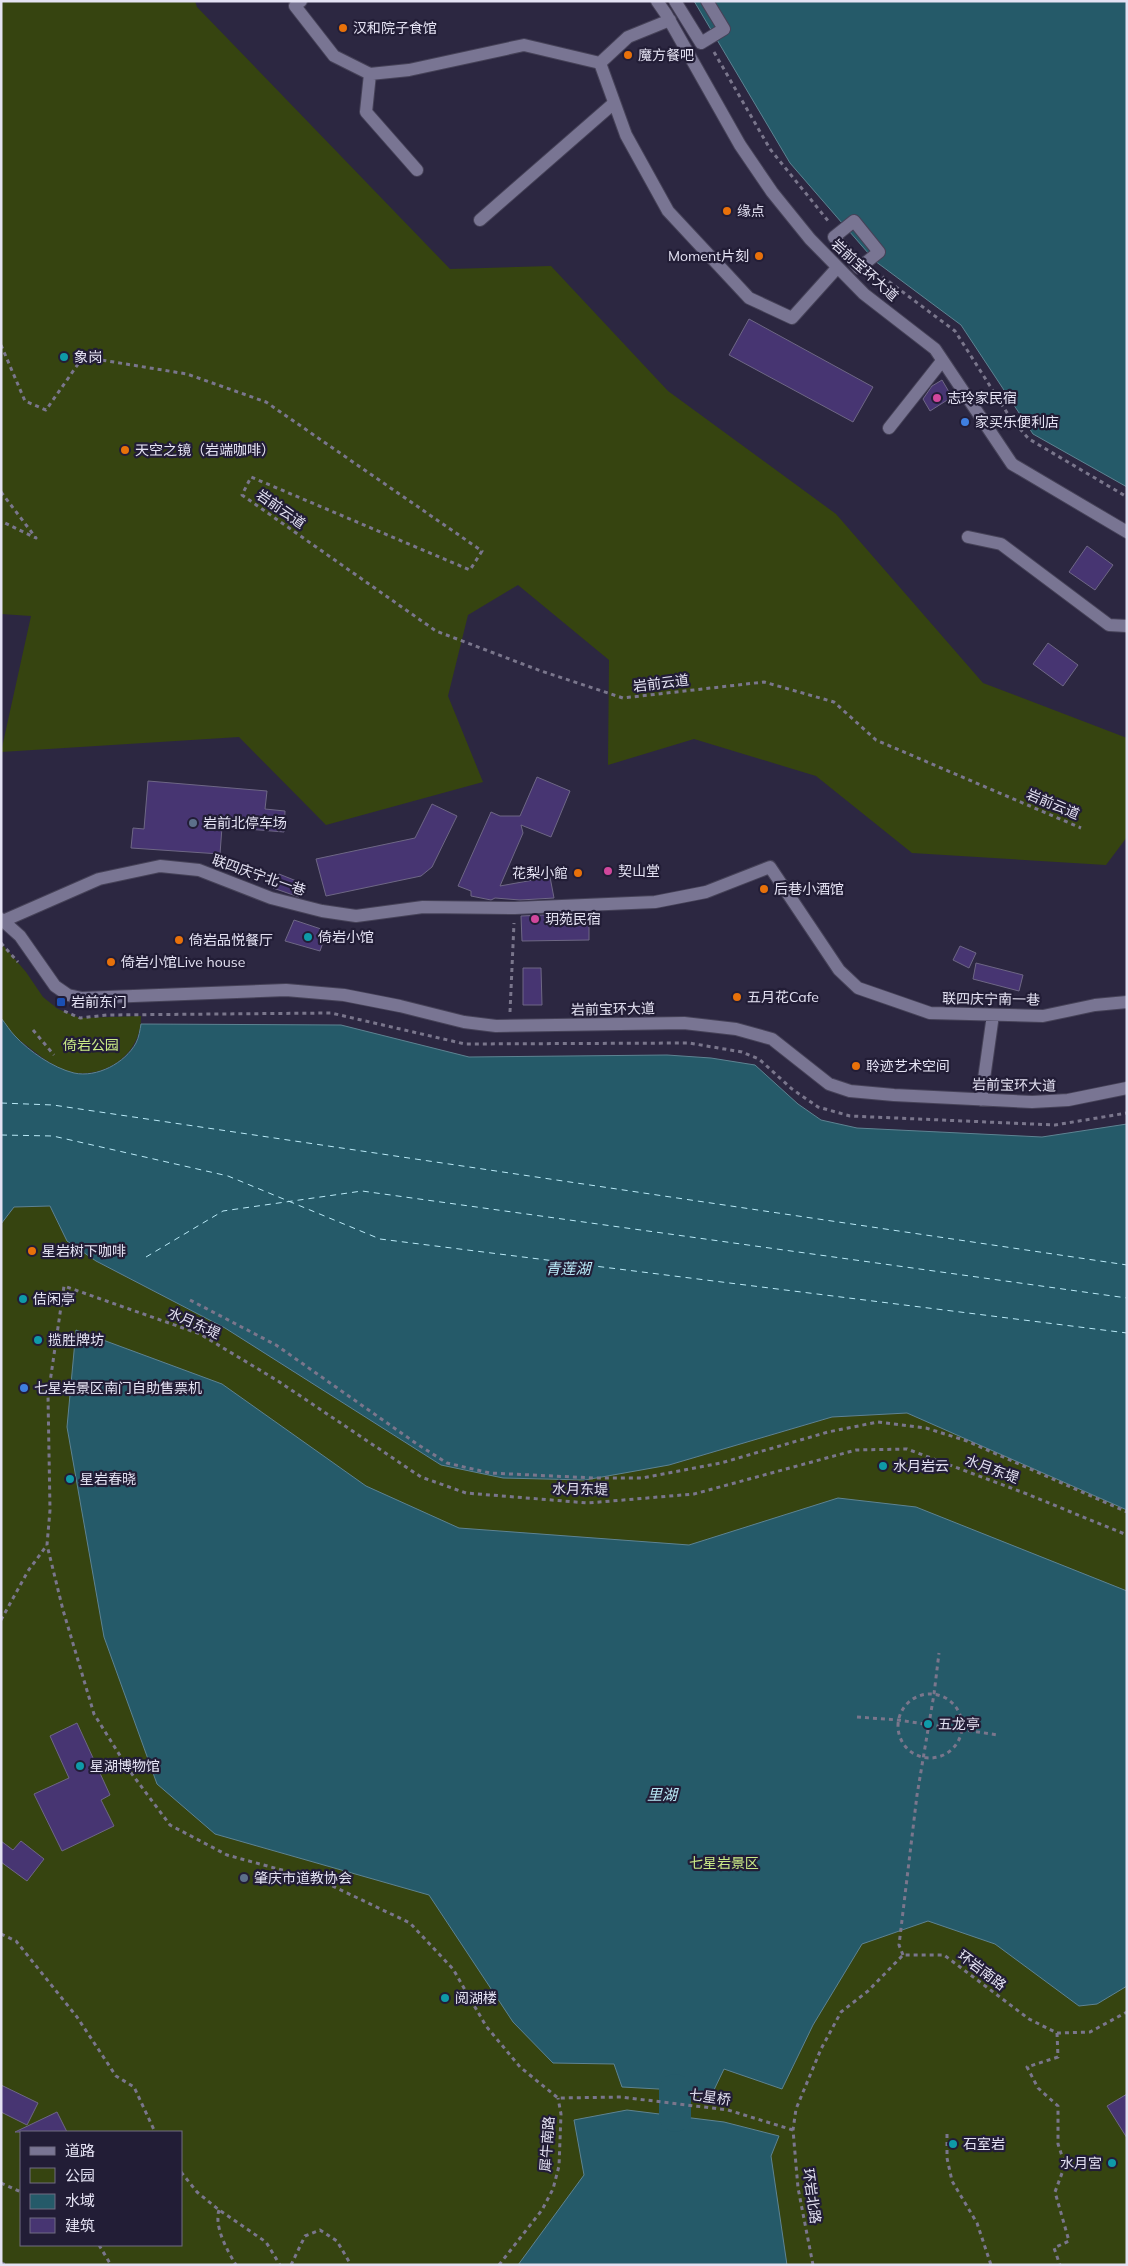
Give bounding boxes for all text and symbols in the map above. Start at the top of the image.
place label: 汉和院子食馆 [353,19,437,37]
marker: 汉和院子食馆 [337,22,349,34]
place label: 魔方餐吧 [638,46,694,64]
marker: 魔方餐吧 [622,49,634,61]
place label: 缘点 [737,202,765,220]
marker: 缘点 [721,205,733,217]
street label: 岩前宝环大道 [828,235,902,305]
place label: Moment片刻 [668,247,749,265]
marker: Moment片刻 [753,250,765,262]
place label: 象岗 [74,348,102,366]
marker: 象岗 [58,351,70,363]
place label: 志玲家民宿 [947,389,1017,407]
marker: 志玲家民宿 [931,392,943,404]
place label: 家买乐便利店 [975,413,1059,431]
marker: 家买乐便利店 [959,416,971,428]
place label: 天空之镜（岩端咖啡） [135,441,275,459]
marker: 天空之镜（岩端咖啡） [119,444,131,456]
street label: 岩前云道 [253,486,309,532]
street label: 岩前云道 [632,671,690,695]
street label: 岩前云道 [1024,785,1082,823]
place label: 岩前北停车场 [203,814,287,832]
marker: 岩前北停车场 [187,817,199,829]
street label: 联四庆宁北一巷 [210,851,308,899]
place label: 契山堂 [618,862,660,880]
place label: 花梨小館 [512,864,568,882]
marker: 契山堂 [602,865,614,877]
marker: 花梨小館 [572,867,584,879]
place label: 后巷小酒馆 [774,880,844,898]
marker: 后巷小酒馆 [758,883,770,895]
place label: 玥苑民宿 [545,910,601,928]
marker: 玥苑民宿 [529,913,541,925]
place label: 倚岩小馆 [318,928,374,946]
place label: 倚岩品悦餐厅 [189,931,273,949]
marker: 倚岩小馆 [302,931,314,943]
marker: 倚岩品悦餐厅 [173,934,185,946]
place label: 倚岩小馆Live house [121,953,245,971]
marker: 倚岩小馆Live house [105,956,117,968]
place label: 五月花Cafe [747,988,819,1006]
street label: 联四庆宁南一巷 [942,989,1040,1009]
marker: 五月花Cafe [731,991,743,1003]
place label: 岩前东门 [71,993,127,1011]
marker: 岩前东门 [55,996,67,1008]
street label: 岩前宝环大道 [571,999,655,1019]
park label: 倚岩公园 [63,1036,119,1054]
place label: 聆迹艺术空间 [866,1057,950,1075]
marker: 聆迹艺术空间 [850,1060,862,1072]
street label: 岩前宝环大道 [972,1075,1056,1095]
place label: 星岩树下咖啡 [42,1242,126,1260]
marker: 星岩树下咖啡 [26,1245,38,1257]
water label: 青莲湖 [545,1259,592,1278]
place label: 佶闲亭 [33,1290,75,1308]
marker: 佶闲亭 [17,1293,29,1305]
street label: 水月东堤 [165,1303,223,1343]
place label: 揽胜牌坊 [48,1331,104,1349]
marker: 揽胜牌坊 [32,1334,44,1346]
place label: 七星岩景区南门自助售票机 [34,1379,202,1397]
marker: 七星岩景区南门自助售票机 [18,1382,30,1394]
street label: 水月东堤 [963,1451,1021,1487]
place label: 水月岩云 [893,1457,949,1475]
marker: 水月岩云 [877,1460,889,1472]
place label: 星岩春晓 [80,1470,136,1488]
marker: 星岩春晓 [64,1473,76,1485]
street label: 水月东堤 [552,1480,608,1498]
place label: 五龙亭 [938,1715,980,1733]
marker: 五龙亭 [922,1718,934,1730]
place label: 星湖博物馆 [90,1757,160,1775]
marker: 星湖博物馆 [74,1760,86,1772]
water label: 里湖 [647,1785,679,1804]
park label: 七星岩景区 [689,1854,759,1872]
place label: 肇庆市道教协会 [254,1869,352,1887]
marker: 肇庆市道教协会 [238,1872,250,1884]
street label: 环岩南路 [954,1946,1010,1994]
place label: 阅湖楼 [455,1989,497,2007]
marker: 阅湖楼 [439,1992,451,2004]
street label: 七星桥 [688,2085,732,2109]
street label: 犀牛南路 [536,2115,558,2173]
legend [20,2131,182,2246]
place label: 石室岩 [963,2135,1005,2153]
marker: 石室岩 [947,2138,959,2150]
text: 道路 [65,2141,95,2160]
place label: 水月宮 [1060,2154,1102,2172]
marker: 水月宮 [1106,2157,1118,2169]
text: 公园 [65,2166,95,2185]
street label: 环岩北路 [799,2167,825,2225]
text: 水域 [65,2191,95,2210]
text: 建筑 [65,2216,95,2235]

